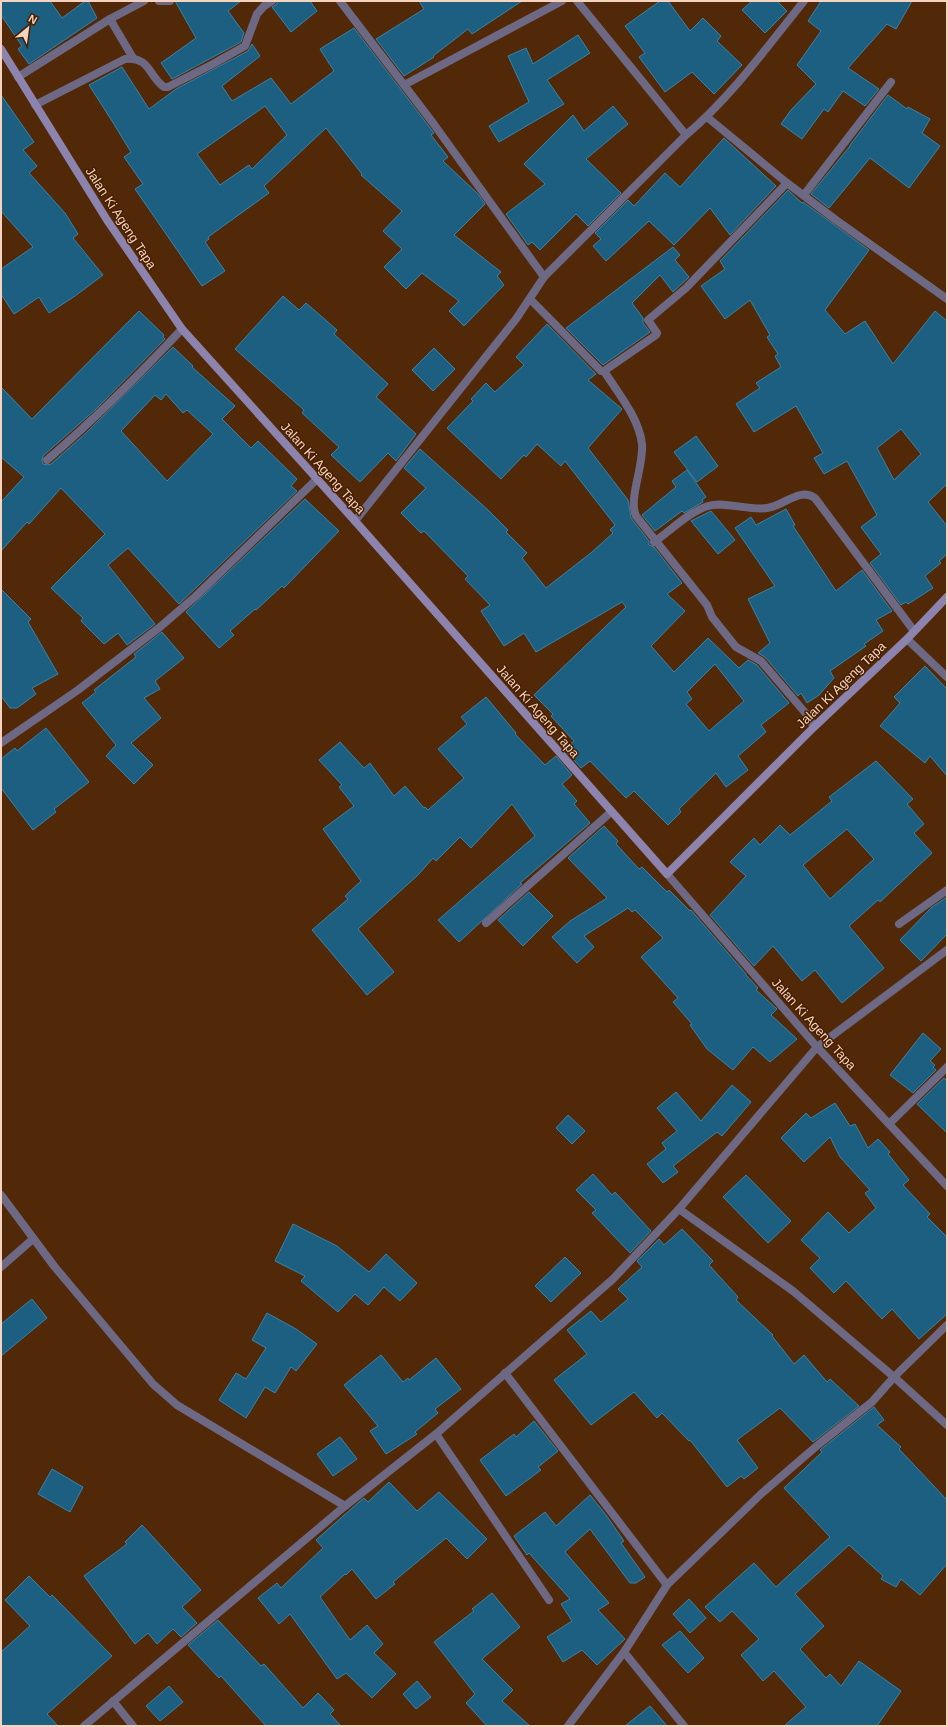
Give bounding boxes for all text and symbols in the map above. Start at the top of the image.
north arrow [8,8,48,48]
text: N [26,12,39,26]
street label: Jalan Ki Ageng Tapa [82,164,160,272]
street label: Jalan Ki Ageng Tapa [278,419,369,518]
street label: Jalan Ki Ageng Tapa [793,638,889,731]
street label: Jalan Ki Ageng Tapa [494,661,583,761]
street label: Jalan Ki Ageng Tapa [769,975,860,1074]

